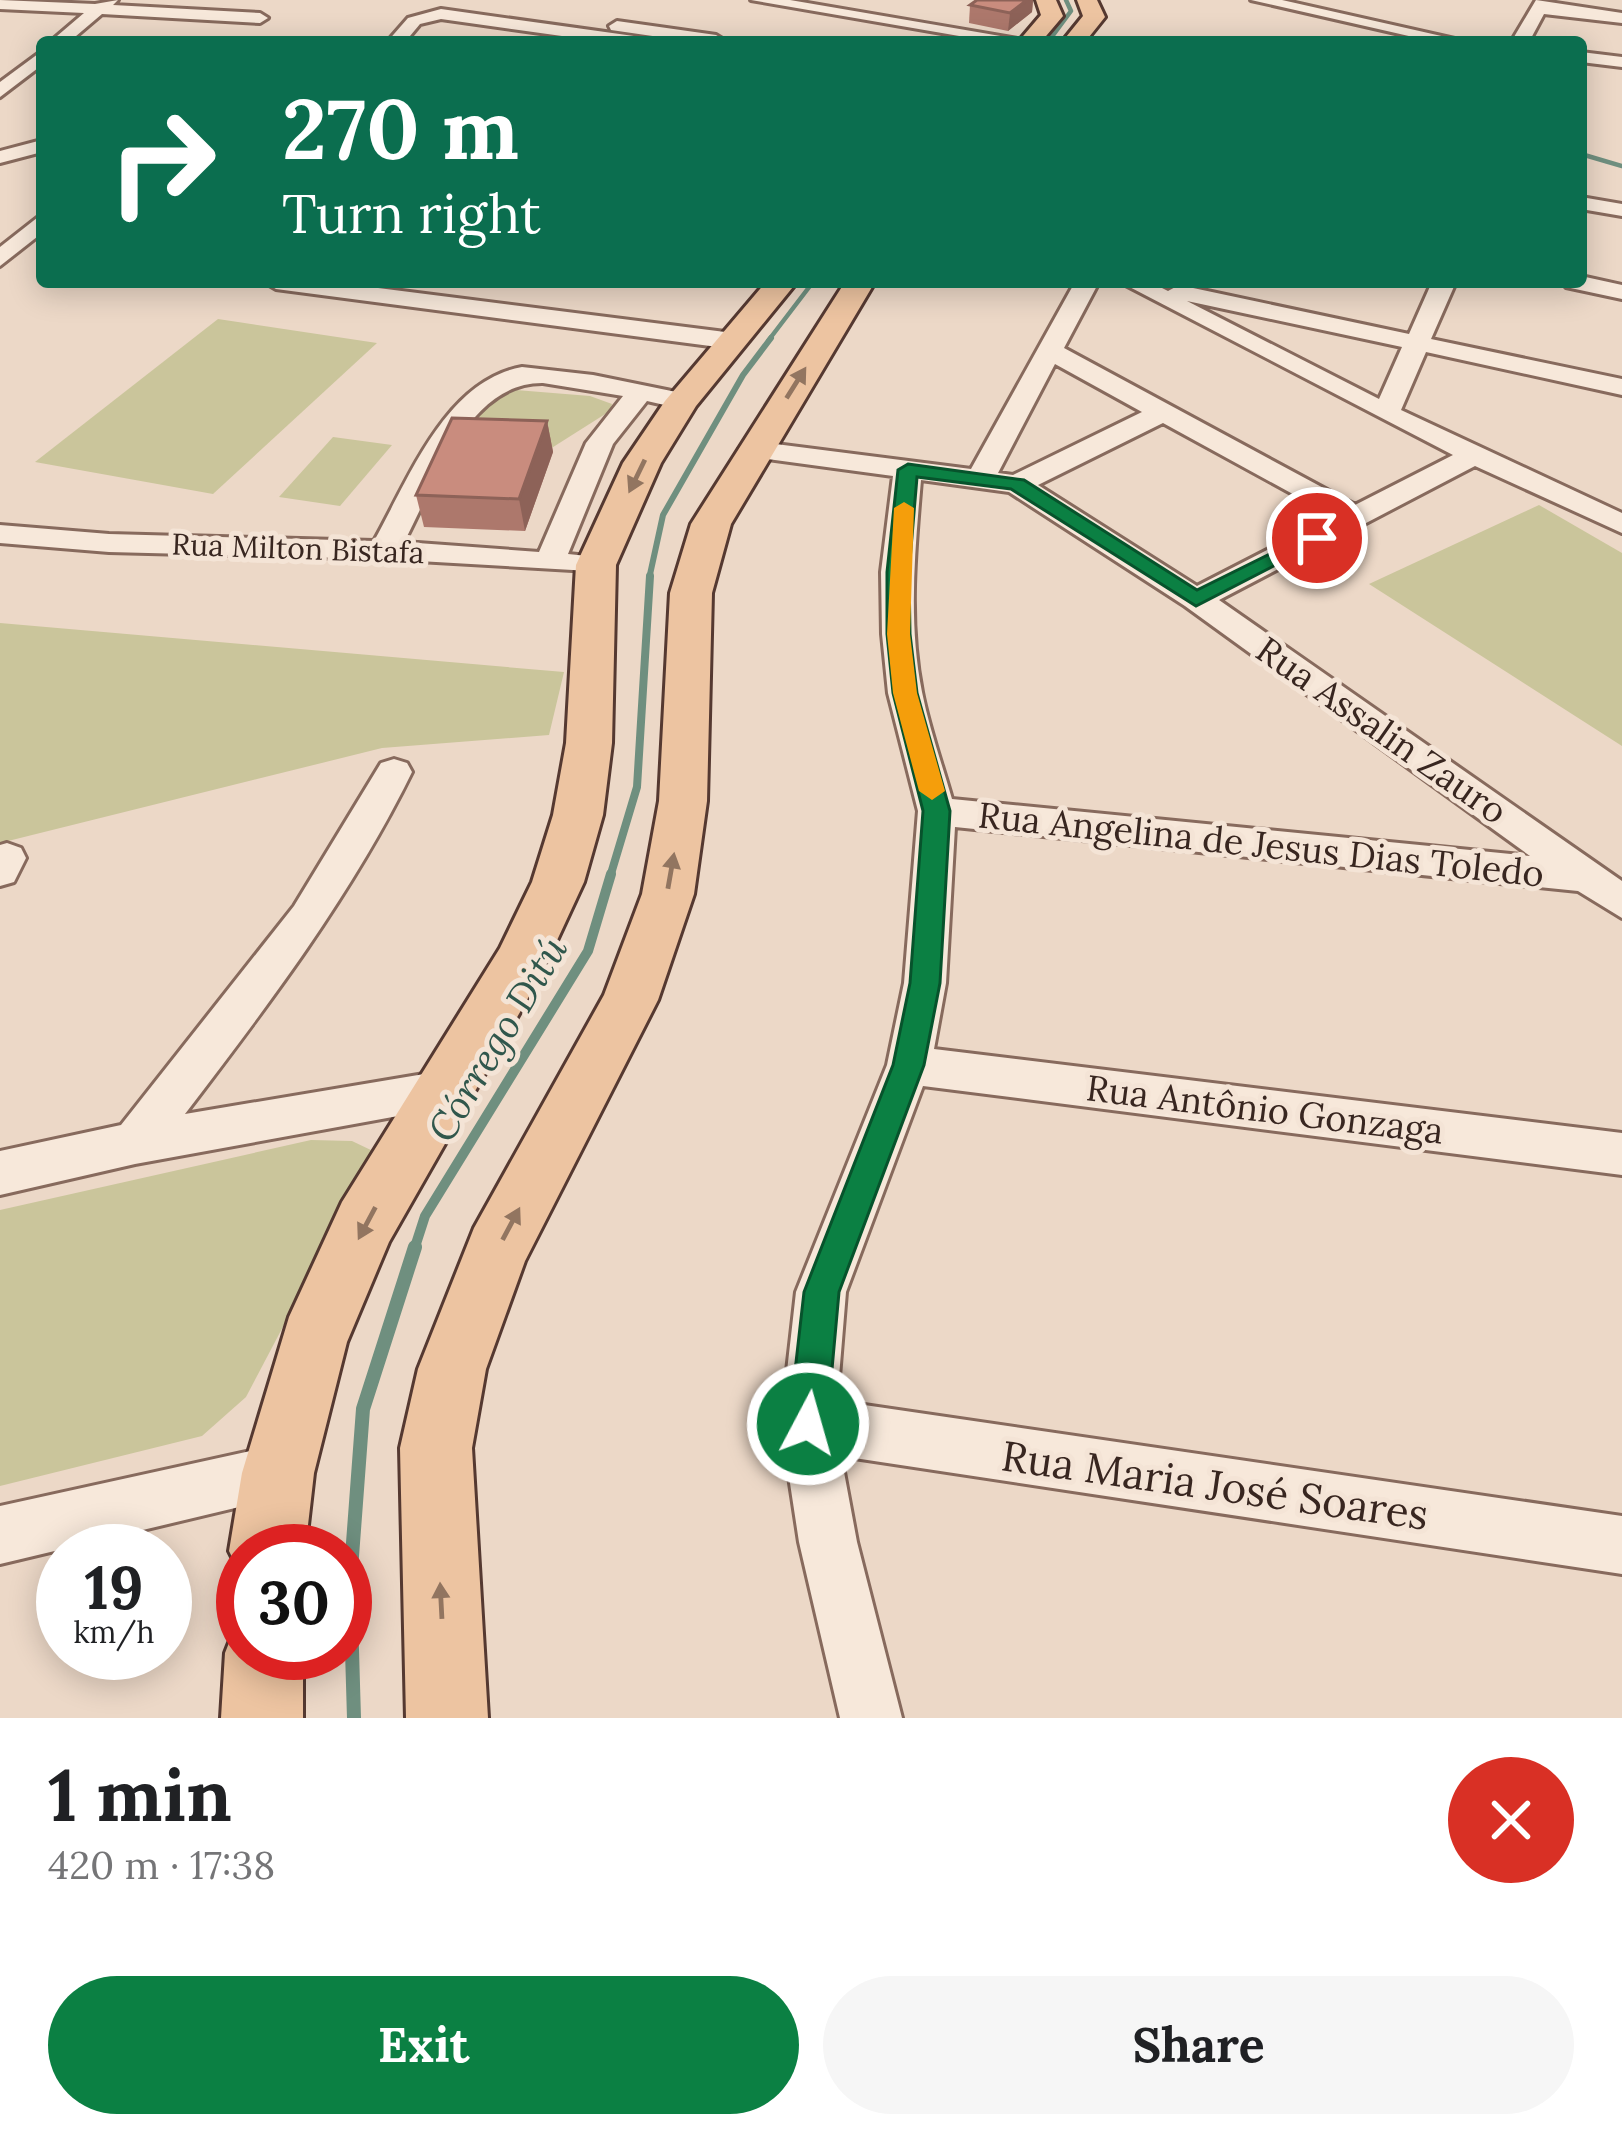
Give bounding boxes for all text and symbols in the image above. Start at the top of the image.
text: 270 m [282,74,519,182]
icon: right [84,84,240,240]
text: Turn right [282,179,541,248]
one-way arrow [784,366,806,399]
one-way arrow [627,459,647,494]
pin [1266,487,1368,589]
icon: arrive [1284,505,1350,571]
street label: Rua Milton Bistafa [171,525,425,571]
street label: Rua Assalin Zauro [1248,626,1516,834]
street label: Rua Angelina de Jesus Dias Toledo [976,791,1546,897]
one-way arrow [662,852,681,889]
water label: Córrego Ditú [416,927,578,1151]
street label: Rua Antônio Gonzaga [1084,1064,1446,1154]
one-way arrow [357,1205,377,1240]
one-way arrow [500,1207,521,1242]
position arrow [745,1361,871,1487]
street label: Rua Maria José Soares [998,1428,1432,1542]
speed limit sign: 30 [216,1524,372,1680]
text: 19 [85,1549,143,1625]
one-way arrow [431,1581,450,1619]
text: km/h [73,1613,155,1651]
text: 1 min [48,1749,232,1841]
button: close [1448,1757,1574,1883]
text: 420 m · 17:38 [48,1840,275,1890]
button: Exit [48,1976,799,2114]
button: Share [823,1976,1574,2114]

